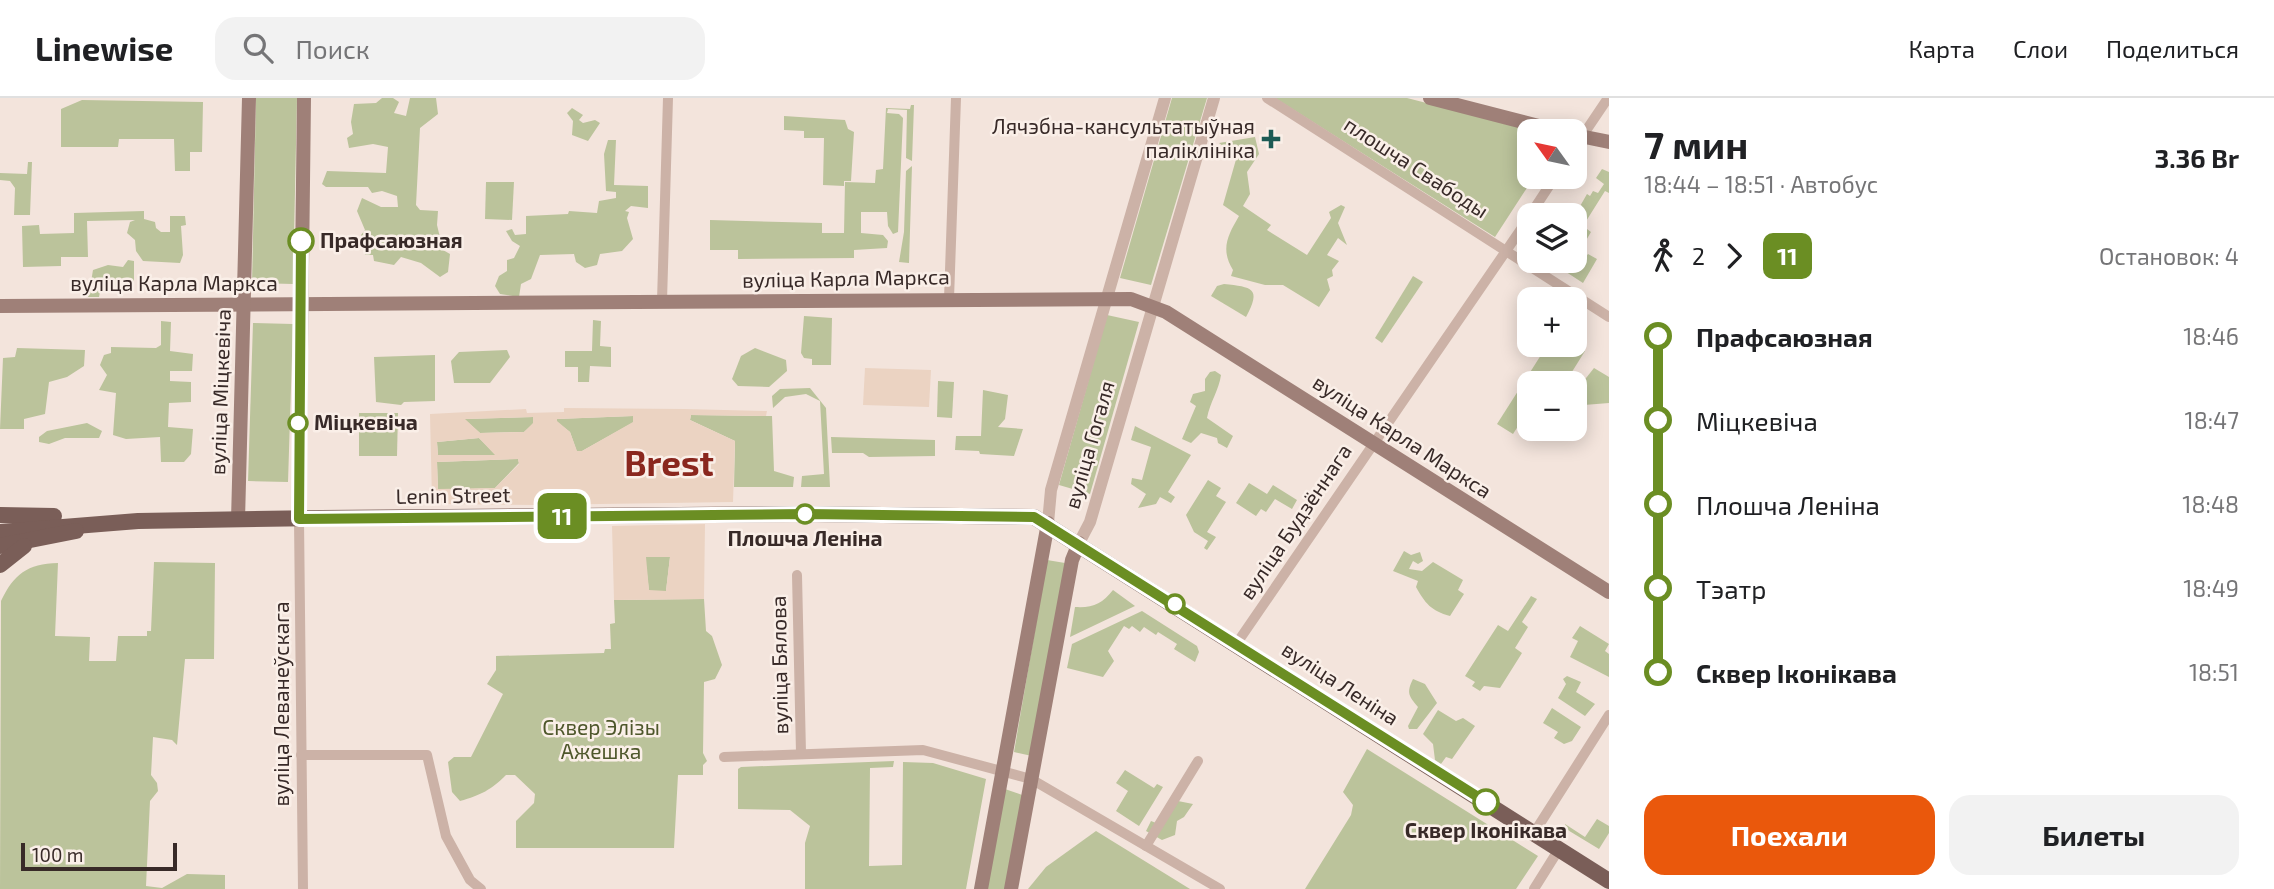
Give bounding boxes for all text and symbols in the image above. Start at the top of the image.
search box [215,17,705,80]
text: Linewise [35,28,173,68]
icon: search [239,29,277,67]
text: Поиск [295,33,370,64]
text: Карта [1908,34,1975,63]
text: Слои [2013,34,2068,63]
text: Поделиться [2106,34,2239,63]
street label: плошча Свабоды [1340,111,1494,223]
place label: Лячэбна-кансультатыўная паліклініка [992,113,1255,162]
north arrow [1517,119,1587,189]
map controls [1517,119,1587,441]
text: 7 мин [1644,121,1748,167]
marker: Лячэбна-кансультатыўная паліклініка [1261,129,1281,149]
text: 3.36 Br [2154,142,2239,173]
text: 18:44 – 18:51 · Автобус [1644,170,1878,198]
button: layers [1517,203,1587,273]
place label: Прафсаюзная [320,227,463,252]
marker: Прафсаюзная [288,228,314,254]
icon: walk [1644,237,1682,275]
icon: forward [1715,237,1753,275]
text: 11 [1777,241,1798,270]
text: 2 [1692,242,1705,270]
text: Остановок: 4 [2099,242,2239,270]
street label: вуліца Карла Маркса [742,263,950,293]
street label: вуліца Карла Маркса [70,270,278,296]
button: + [1517,287,1587,357]
street label: вуліца Міцкевіча [204,308,236,475]
text: Прафсаюзная [1696,321,1873,352]
text: 18:46 [2183,322,2239,350]
street label: вуліца Карла Маркса [1308,369,1497,504]
button: − [1517,371,1587,441]
street label: вуліца Гогаля [1058,378,1120,512]
text: Міцкевіча [1696,405,1818,436]
text: 18:47 [2185,406,2239,434]
place label: Міцкевіча [314,409,418,434]
marker: Міцкевіча [288,413,308,433]
street label: вуліца Будзённага [1234,439,1357,604]
district label: Brest [624,441,714,483]
street label: Lenin Street [395,481,511,508]
text: Плошча Леніна [1696,489,1880,520]
text: 18:48 [2182,490,2239,518]
line badge: 11 [530,493,594,539]
text: 11 [552,501,572,530]
marker: Плошча Леніна [795,504,815,524]
place label: Плошча Леніна [727,525,883,550]
text: Тэатр [1696,573,1767,604]
text: 18:49 [2183,574,2239,602]
unlabelled marker [1165,594,1185,614]
street label: вуліца Бялова [765,595,793,735]
street label: вуліца Леванеўскага [268,601,294,807]
street label: вуліца Леніна [1277,636,1404,731]
text: Сквер Іконікава [1696,657,1897,688]
text: 18:51 [2189,658,2239,686]
park label: Сквер Элізы Ажешка [542,714,660,763]
marker: Сквер Іконікава [1473,789,1499,815]
button: Поехали [1644,795,1935,875]
button: Билеты [1949,795,2239,875]
place label: Сквер Іконікава [1405,817,1567,842]
scale bar [21,840,177,872]
text: 100 m [32,843,83,866]

